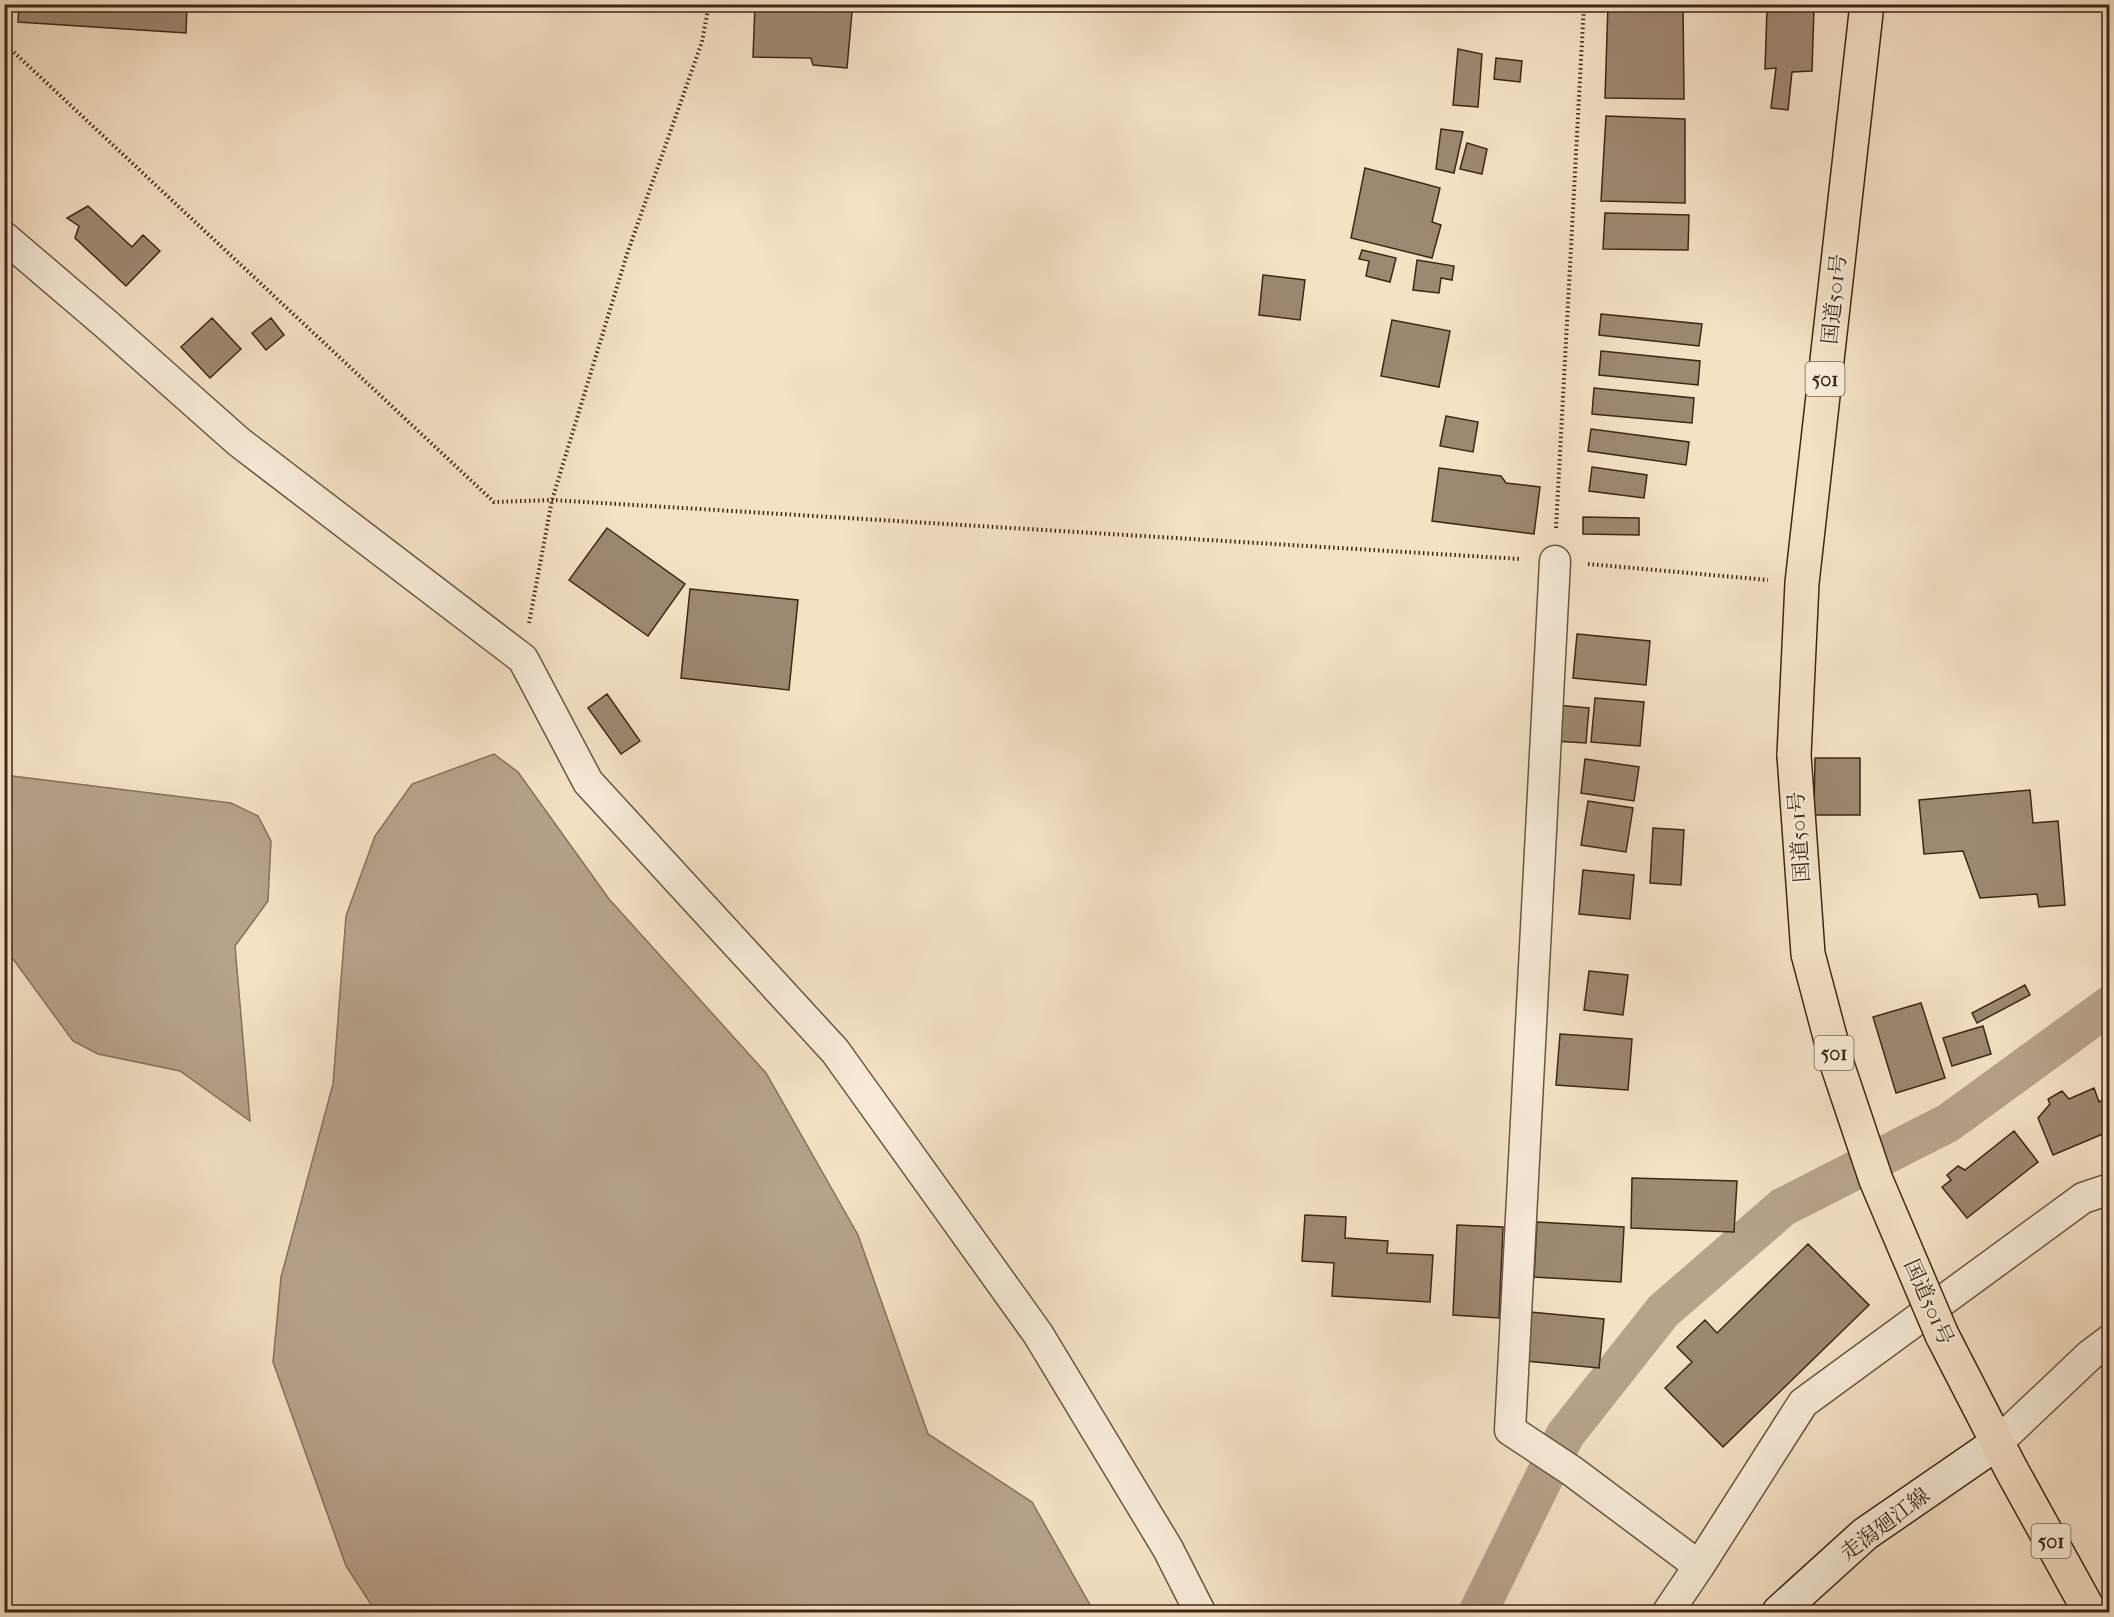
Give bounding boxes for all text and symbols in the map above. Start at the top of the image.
street label: 国道501号 [1817,253,1851,345]
road number: 501 [1806,362,1844,396]
street label: 国道501号 [1784,791,1814,883]
road number: 501 [1814,1036,1854,1070]
street label: 国道501号 [1900,1256,1958,1348]
street label: 走潟廻江線 [1836,1483,1934,1565]
road number: 501 [2032,1524,2070,1558]

